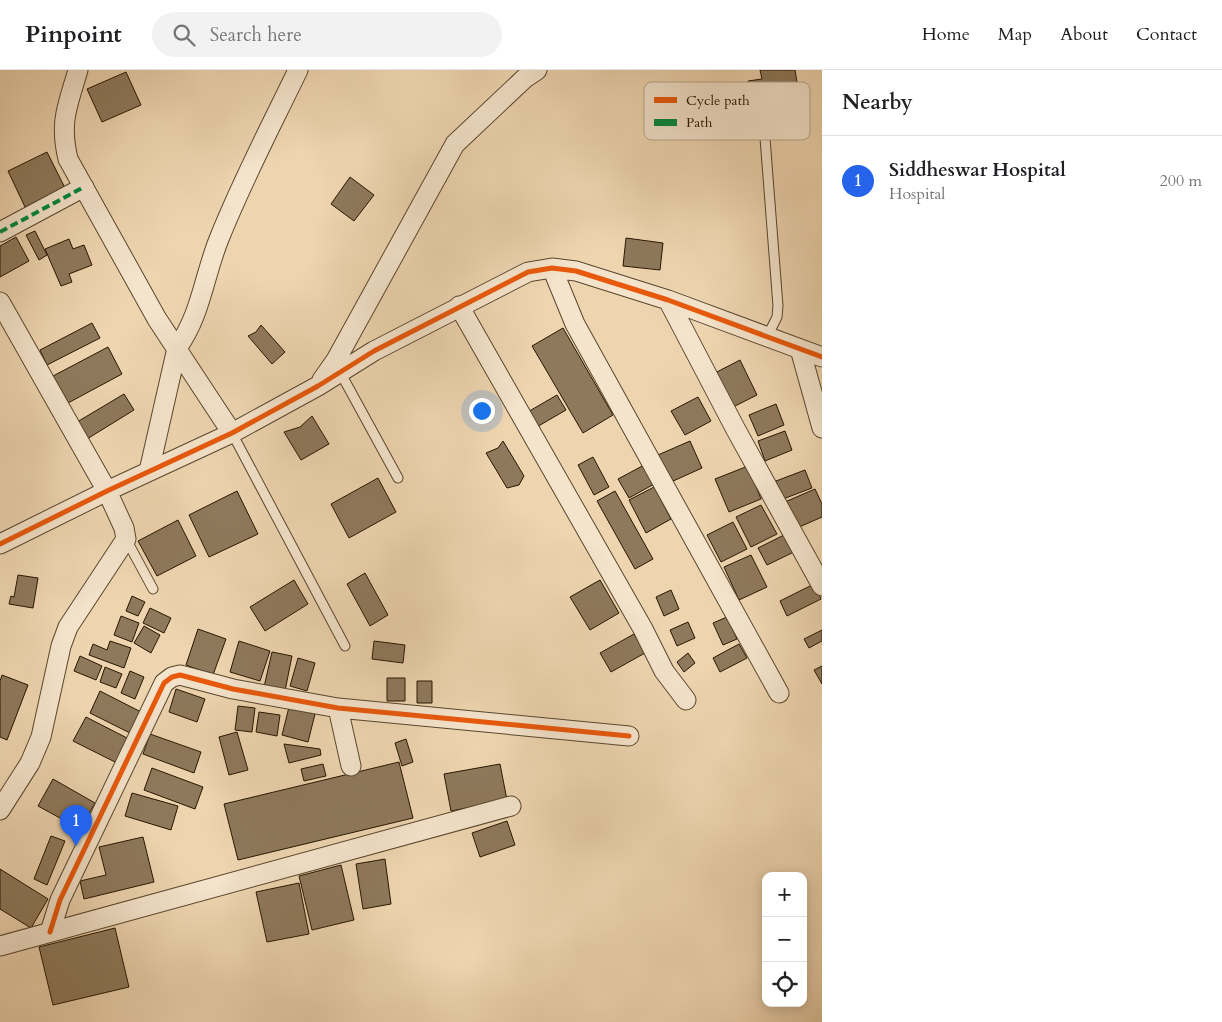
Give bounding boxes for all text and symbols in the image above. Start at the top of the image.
search box [152,12,502,57]
text: Pinpoint [25,18,122,51]
icon: search [170,21,198,49]
text: Search here [210,22,302,48]
text: Home [922,22,970,47]
text: Map [998,22,1032,47]
text: About [1060,22,1108,47]
text: Contact [1136,22,1197,47]
legend [644,82,810,140]
text: Nearby [842,88,913,117]
text: Cycle path [686,91,750,110]
text: Path [686,113,713,132]
text: Siddheswar Hospital [889,157,1066,183]
text: 1 [854,170,862,192]
text: 200 m [1160,170,1202,192]
text: Hospital [889,183,945,205]
your location [469,398,495,424]
pin: 1 [60,805,92,846]
map controls [762,872,807,1007]
button: + [762,872,807,917]
button: − [762,917,807,962]
button: locate [762,962,807,1007]

